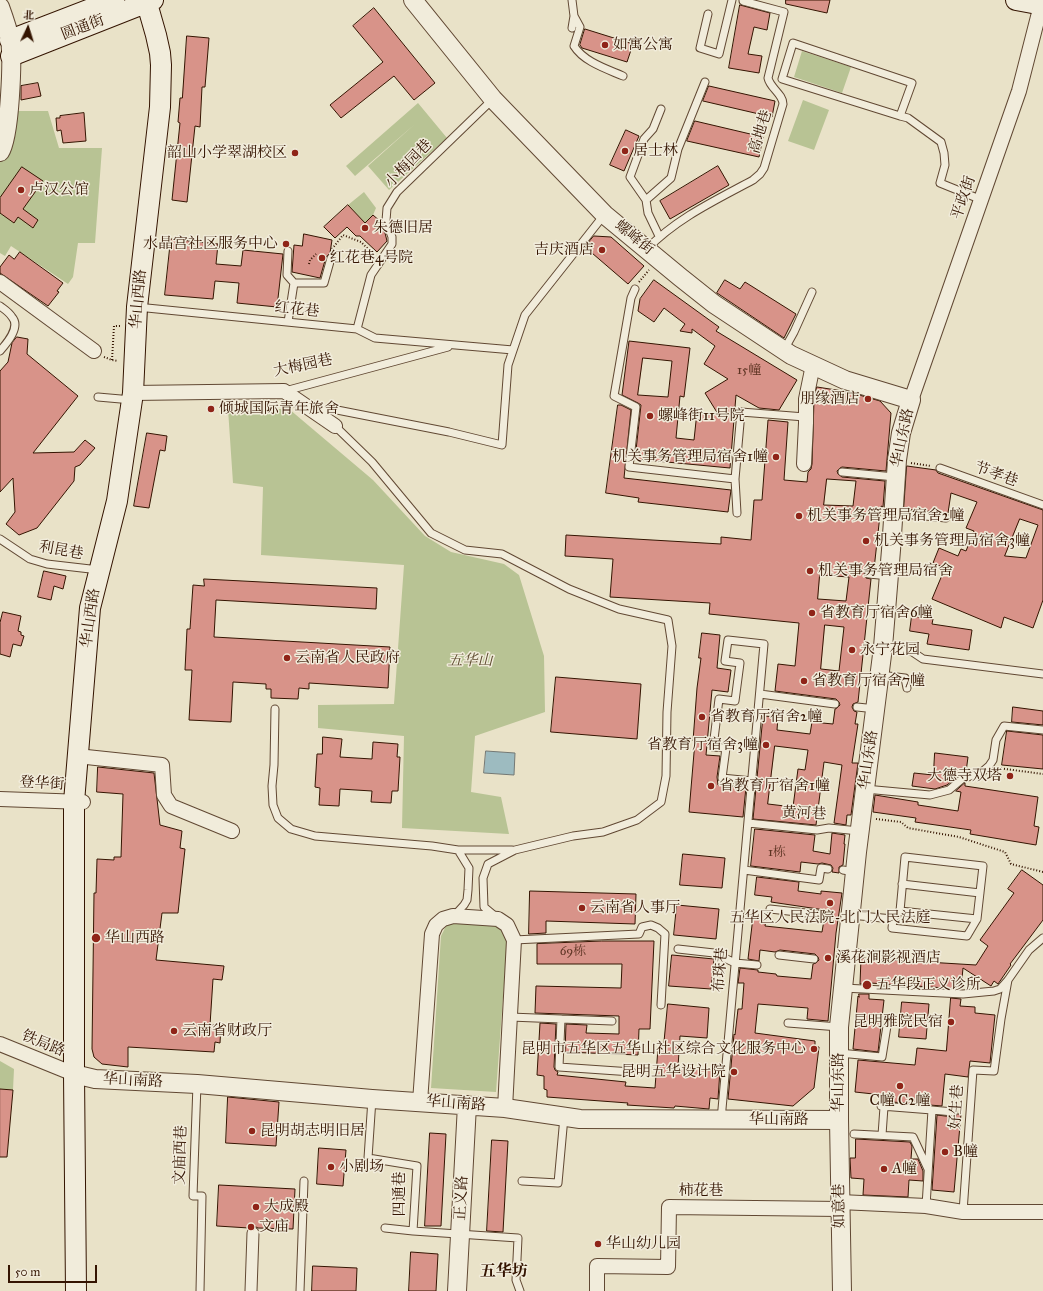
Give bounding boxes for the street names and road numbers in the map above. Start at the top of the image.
street label: 圆通街 [59,12,107,44]
street label: 高地巷 [746,108,776,156]
street label: 小梅园巷 [382,136,436,192]
street label: 平政街 [948,174,980,222]
street label: 螺峰街 [611,217,657,259]
street label: 华山西路 [127,268,151,330]
street label: 红花巷 [274,299,320,321]
street label: 大梅园巷 [272,351,334,381]
street label: 华山东路 [888,407,918,469]
street label: 节孝巷 [972,459,1020,491]
street label: 利昆巷 [37,538,85,564]
street label: 华山西路 [78,587,104,649]
street label: 华山东路 [856,729,882,791]
street label: 登华街 [19,774,65,794]
street label: 黄河巷 [781,804,827,824]
street label: 布珠巷 [710,947,732,993]
street label: 铁局路 [19,1027,67,1061]
street label: 华山东路 [830,1052,848,1112]
street label: 华山南路 [103,1070,163,1092]
street label: 好生巷 [946,1084,968,1130]
street label: 华山南路 [425,1093,487,1115]
street label: 华山南路 [749,1111,809,1129]
street label: 文庙西巷 [171,1125,191,1185]
street label: 四通巷 [391,1172,409,1216]
street label: 正义路 [452,1175,472,1221]
street label: 柿花巷 [679,1182,723,1200]
street label: 如意巷 [831,1183,849,1229]

